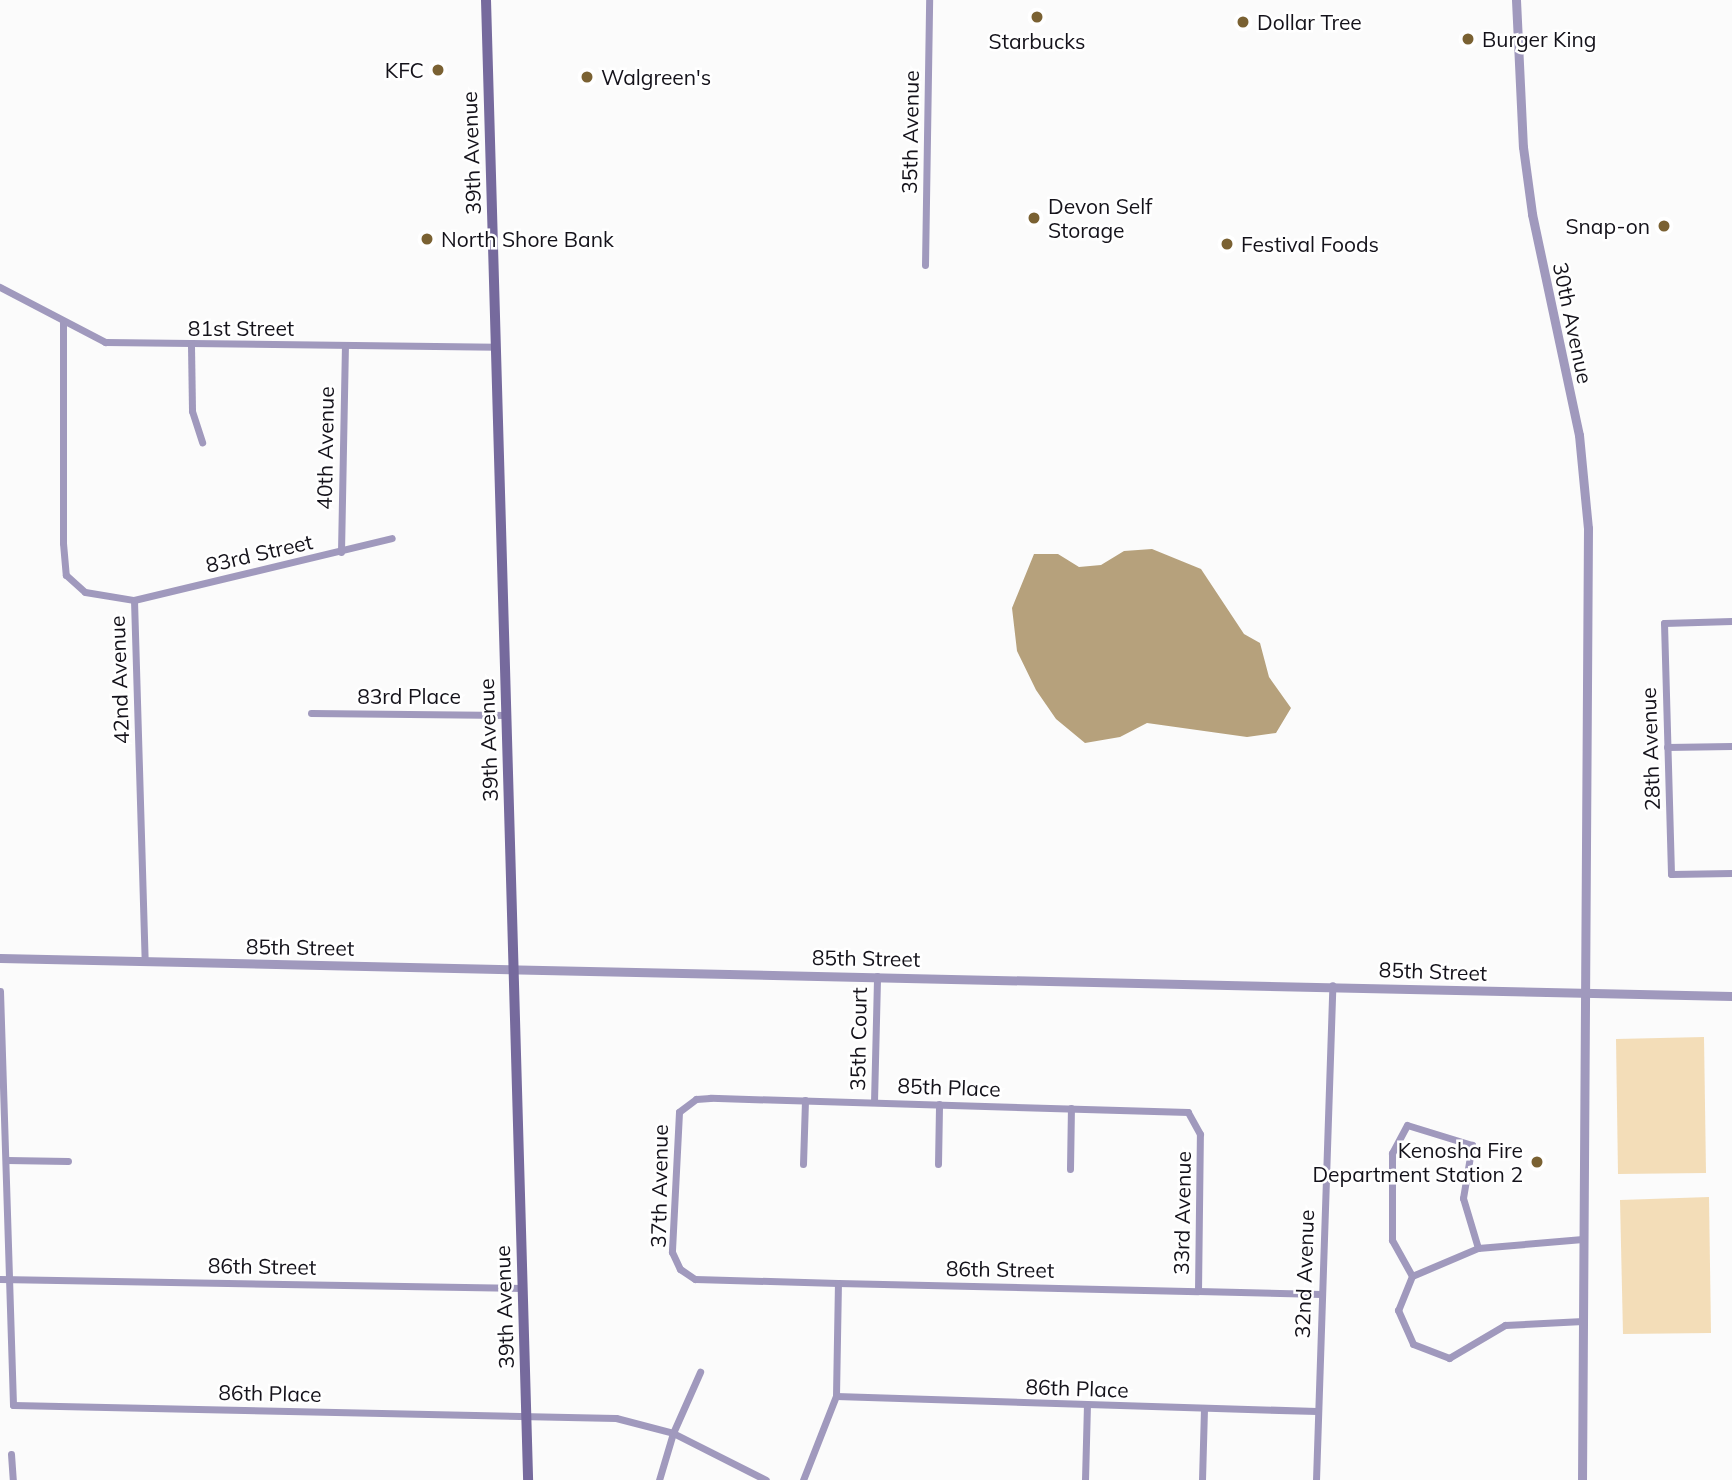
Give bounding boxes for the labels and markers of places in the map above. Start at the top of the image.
marker: Starbucks [1029,9,1045,25]
place label: Dollar Tree [1257,9,1362,35]
marker: Dollar Tree [1235,14,1251,30]
place label: Burger King [1482,26,1596,52]
place label: Starbucks [989,28,1085,54]
marker: Burger King [1460,31,1476,47]
place label: KFC [385,57,424,83]
marker: KFC [430,62,446,78]
place label: Walgreen's [601,64,711,90]
marker: Walgreen's [579,69,595,85]
place label: Devon Self Storage [1048,193,1152,243]
marker: Devon Self Storage [1026,210,1042,226]
place label: Snap-on [1565,213,1650,239]
marker: Snap-on [1656,218,1672,234]
place label: North Shore Bank [441,226,614,252]
marker: North Shore Bank [419,231,435,247]
place label: Festival Foods [1241,231,1379,257]
marker: Festival Foods [1219,236,1235,252]
place label: Kenosha Fire Department Station 2 [1312,1137,1523,1187]
marker: Kenosha Fire Department Station 2 [1529,1154,1545,1170]

